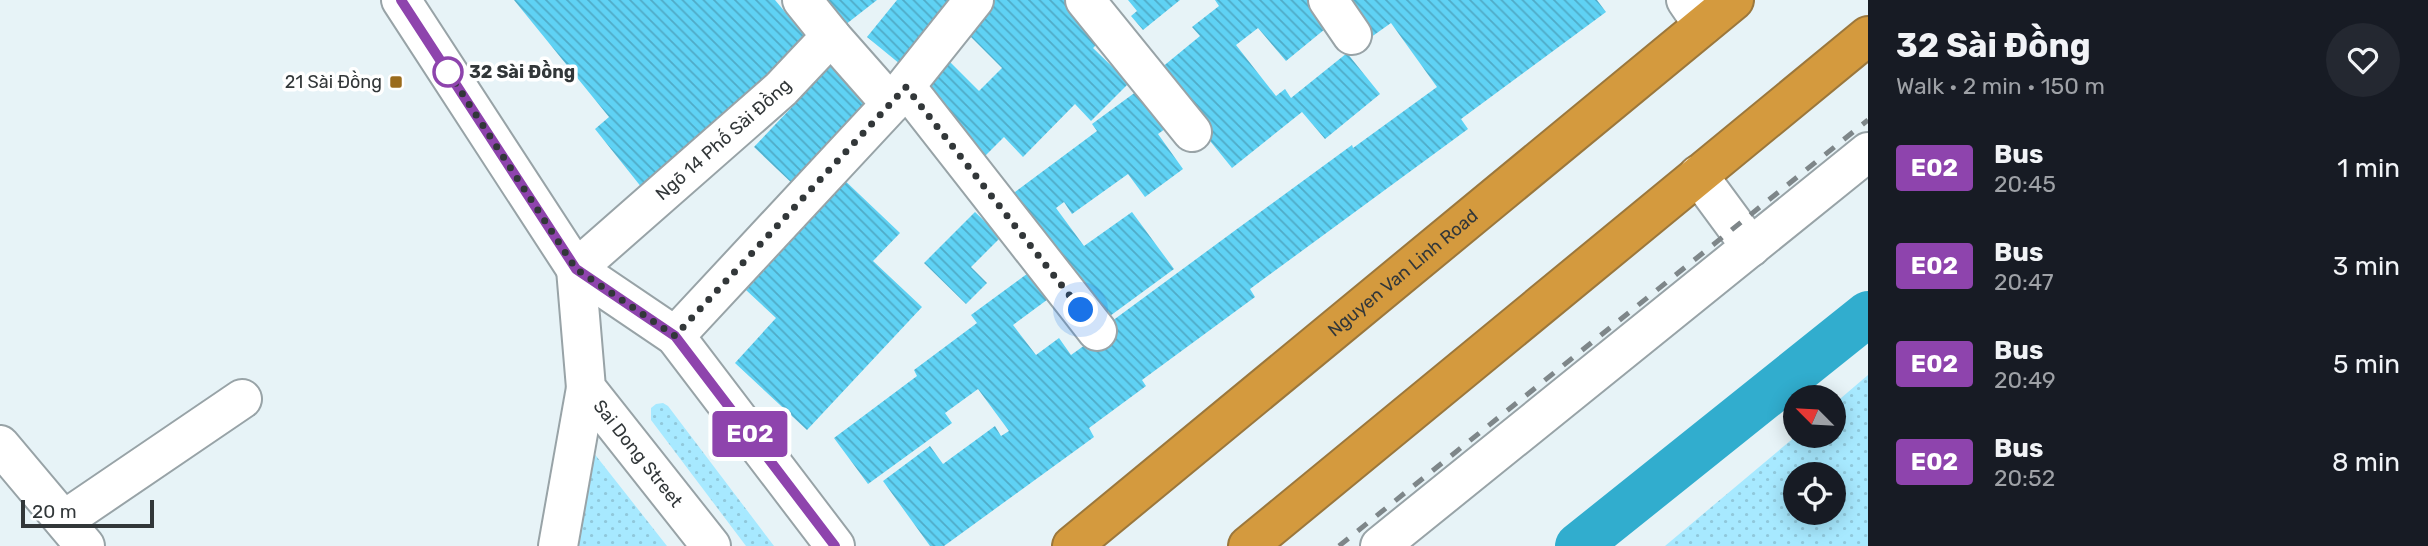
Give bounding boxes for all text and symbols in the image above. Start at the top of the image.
button: heart [2326,23,2400,97]
text: 32 Sài Đồng [1896,26,2091,65]
marker: 32 Sài Đồng [433,57,463,87]
place label: 32 Sài Đồng [469,60,575,83]
place label: 21 Sài Đồng [285,70,382,93]
text: Walk · 2 min · 150 m [1896,72,2105,100]
marker: 21 Sài Đồng [388,74,404,90]
street label: Ngõ 14 Phố Sài Đồng [651,74,796,205]
text: Bus [1994,139,2043,170]
text: 1 min [2337,153,2400,184]
text: E02 [1911,154,1958,182]
text: 20:45 [1994,170,2056,198]
street label: Nguyen Van Linh Road [1323,205,1483,341]
text: Bus [1994,237,2043,268]
text: 3 min [2333,251,2400,282]
text: E02 [1911,252,1958,280]
text: 20:47 [1994,268,2054,296]
your location [1063,292,1098,327]
text: Bus [1994,335,2043,366]
text: 5 min [2333,349,2400,380]
text: E02 [1911,350,1958,378]
text: 20:49 [1994,366,2056,394]
north arrow [1783,385,1846,448]
map controls [1783,385,1846,525]
street label: Sai Dong Street [589,395,687,512]
line badge: E02 [710,411,790,457]
text: E02 [726,420,774,448]
text: Bus [1994,433,2043,464]
text: 8 min [2332,447,2400,478]
text: E02 [1911,448,1958,476]
button: locate [1783,462,1846,525]
text: 20:52 [1994,464,2055,492]
scale bar [21,497,154,529]
text: 20 m [32,500,77,523]

